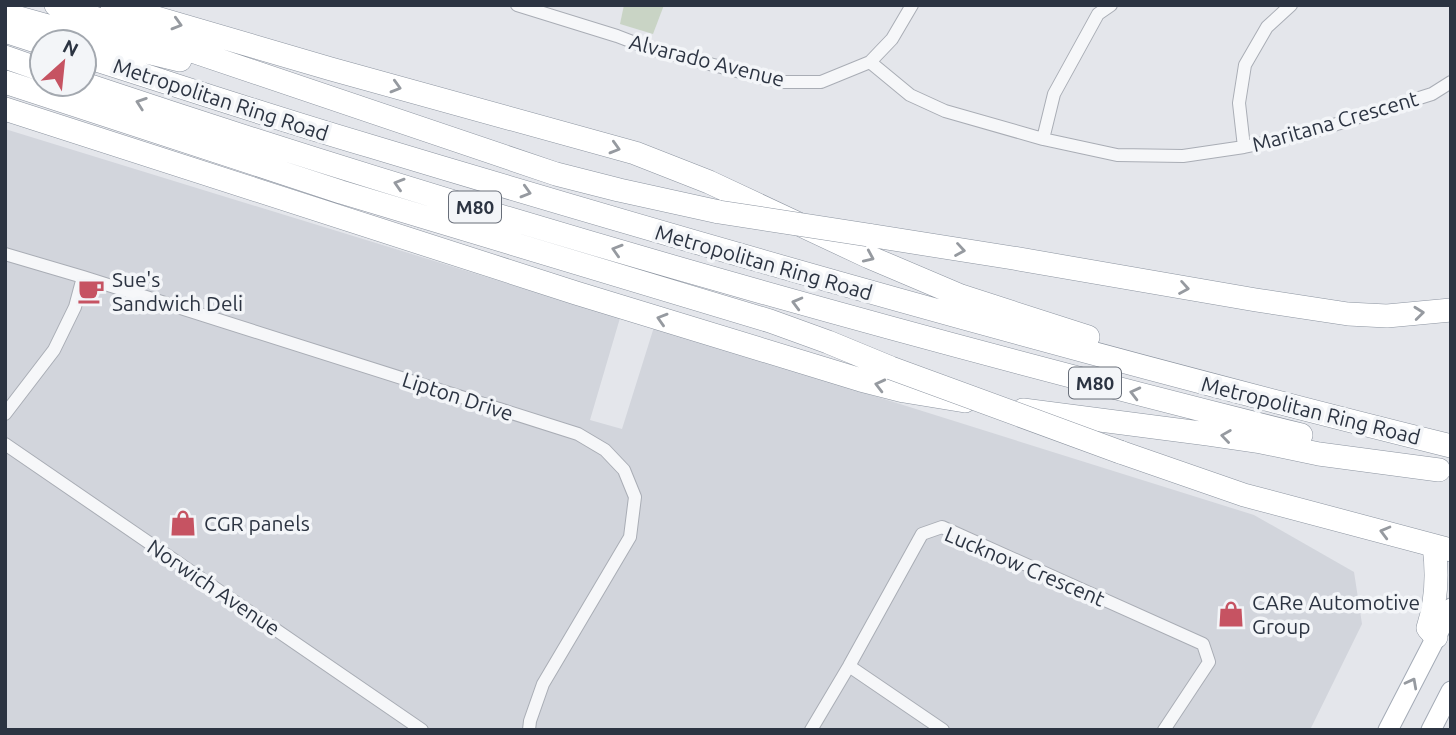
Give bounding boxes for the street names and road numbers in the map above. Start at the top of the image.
street label: Alvarado Avenue [627,29,787,91]
street label: Metropolitan Ring Road [110,53,332,145]
street label: Maritana Crescent [1249,86,1421,156]
road number: M80 [449,192,501,223]
street label: Metropolitan Ring Road [653,219,875,305]
street label: Lipton Drive [400,367,516,425]
road number: M80 [1069,368,1121,398]
street label: Metropolitan Ring Road [1199,371,1423,449]
street label: Lucknow Crescent [941,521,1109,611]
street label: Norwich Avenue [143,534,285,640]

